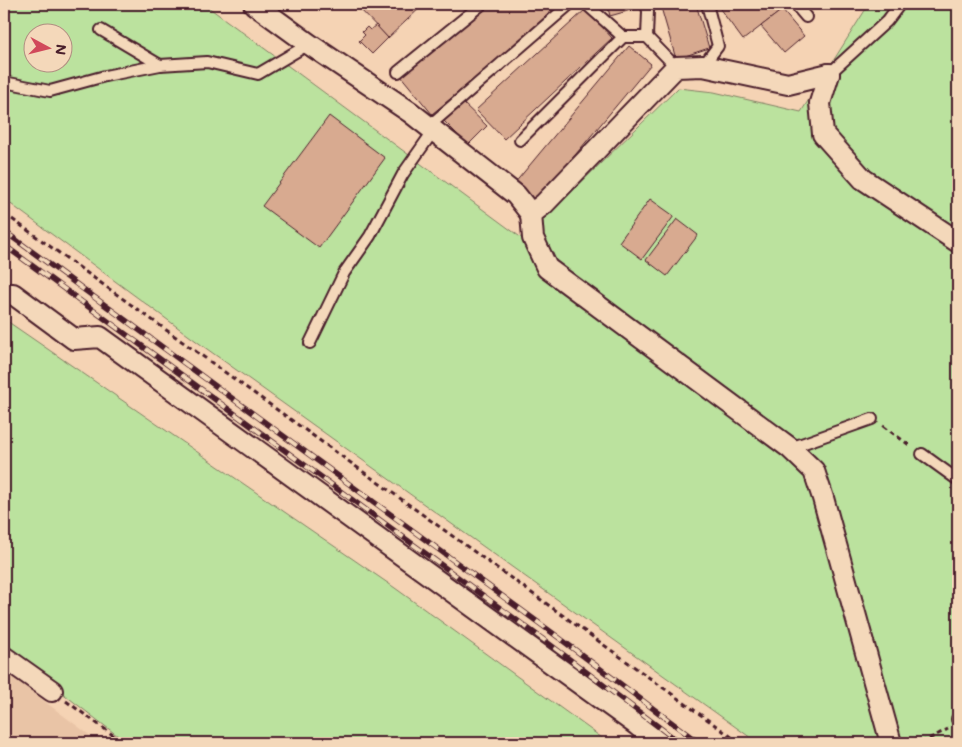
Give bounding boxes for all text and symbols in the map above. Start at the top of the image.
north arrow [22,22,72,72]
text: N [51,43,71,56]

